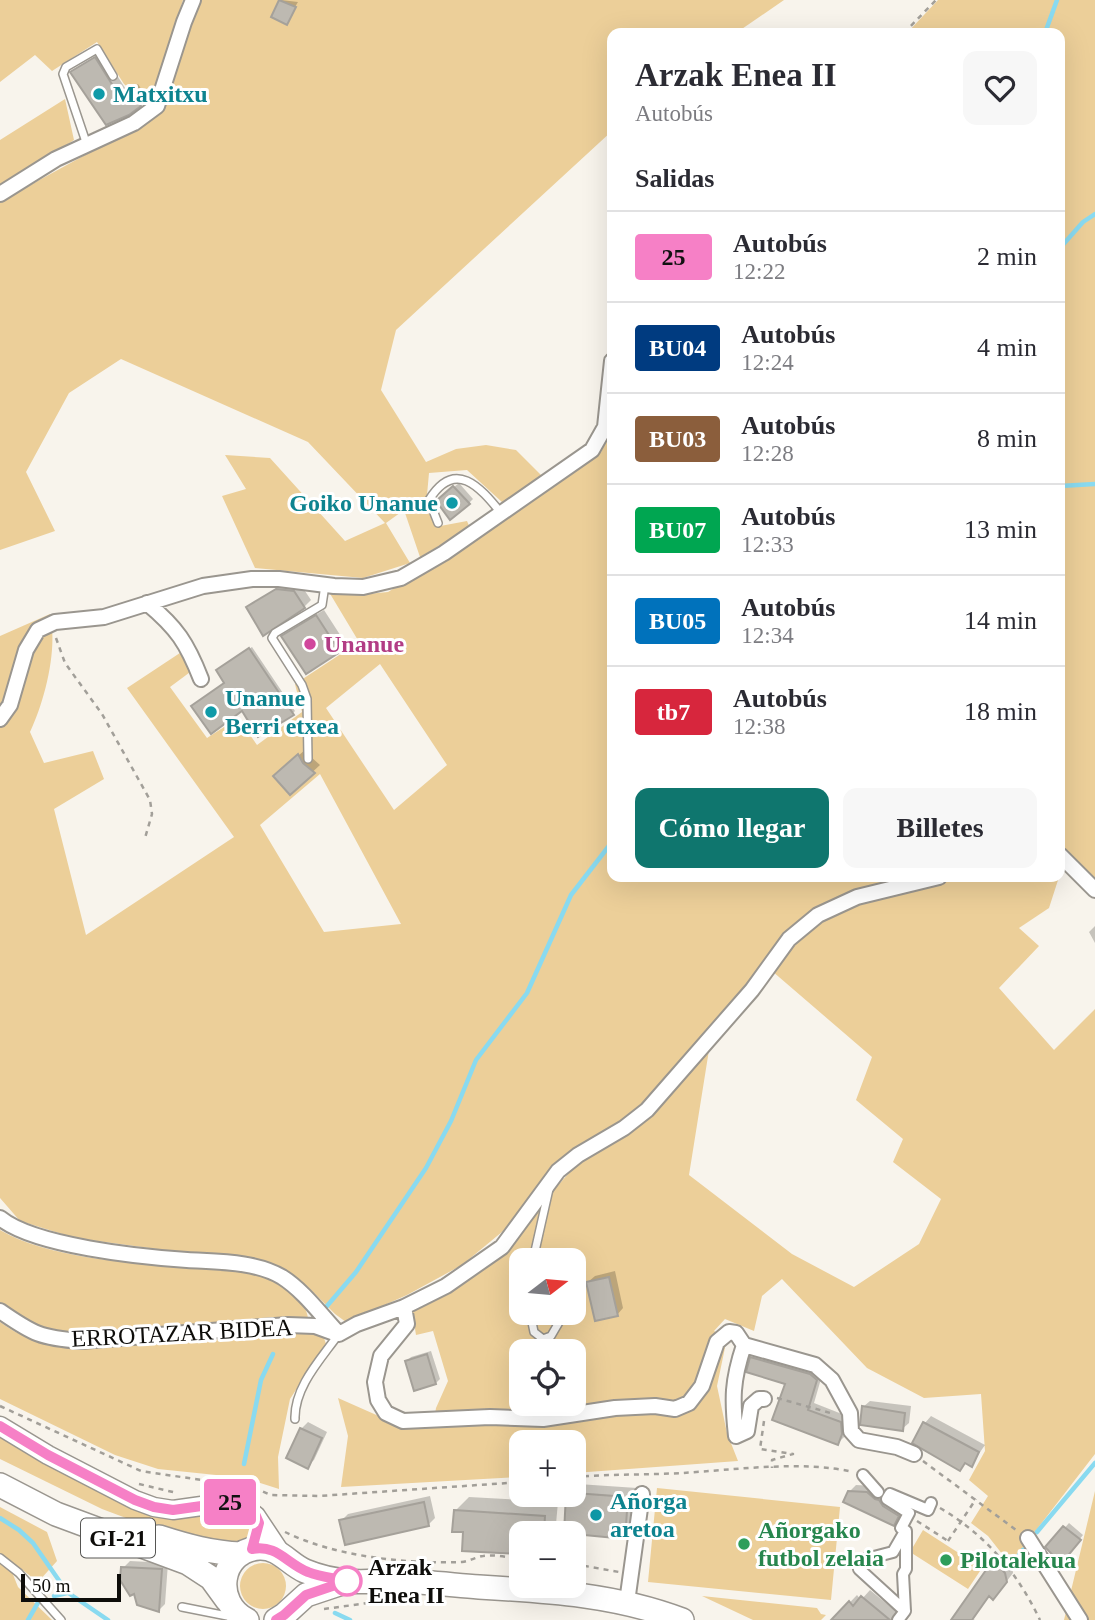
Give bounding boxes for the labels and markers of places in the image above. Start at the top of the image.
place label: Matxitxu [113,81,208,107]
marker: Matxitxu [91,86,107,102]
place label: Goiko Unanue [289,490,438,516]
marker: Goiko Unanue [444,495,460,511]
place label: Unanue [324,631,404,657]
marker: Unanue [302,636,318,652]
place label: Unanue Berri etxea [225,685,339,739]
marker: Unanue Berri etxea [203,704,219,720]
place label: Añorga aretoa [610,1488,687,1542]
marker: Añorga aretoa [588,1507,604,1523]
place label: Añorgako futbol zelaia [758,1517,884,1571]
marker: Añorgako futbol zelaia [736,1536,752,1552]
place label: Pilotalekua [960,1547,1076,1573]
marker: Pilotalekua [938,1552,954,1568]
place label: Arzak Enea II [368,1554,445,1608]
marker: Arzak Enea II [332,1566,362,1596]

